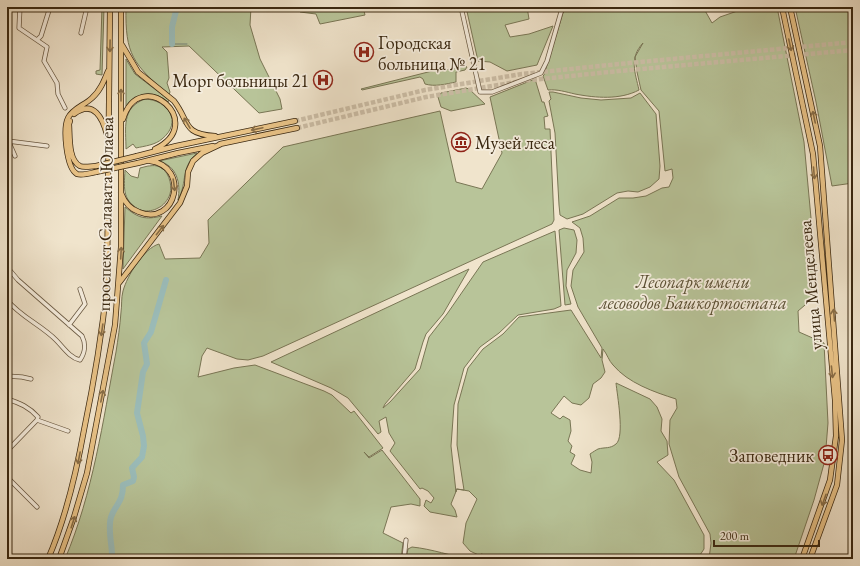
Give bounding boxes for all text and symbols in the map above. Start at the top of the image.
place label: Городская больница № 21 [378,31,486,75]
one-way arrow [787,38,795,51]
one-way arrow [106,39,114,52]
hospital icon: Городская больница № 21 [353,41,375,63]
place label: Морг больницы 21 [172,69,309,92]
hospital icon: Морг больницы 21 [312,69,334,91]
one-way arrow [117,89,125,102]
one-way arrow [809,110,817,123]
street label: проспект Салавата Юлаева [92,116,118,311]
one-way arrow [182,117,190,129]
one-way arrow [251,125,264,133]
museum icon: Музей леса [450,131,472,153]
place label: Музей леса [475,131,556,154]
one-way arrow [811,166,818,179]
one-way arrow [170,178,178,191]
street label: улица Менделеева [793,218,827,351]
one-way arrow [156,224,164,235]
one-way arrow [117,247,124,260]
park label: Лесопарк имени лесоводов Башкортостана [598,270,787,315]
one-way arrow [830,309,837,322]
one-way arrow [98,323,106,336]
one-way arrow [828,365,836,378]
one-way arrow [98,390,106,403]
place label: Заповедник [729,444,814,467]
bus stop icon: Заповедник [817,444,839,466]
one-way arrow [74,451,82,464]
one-way arrow [819,494,827,506]
one-way arrow [69,517,77,529]
scale bar [714,522,819,548]
text: 200 m [720,528,750,544]

